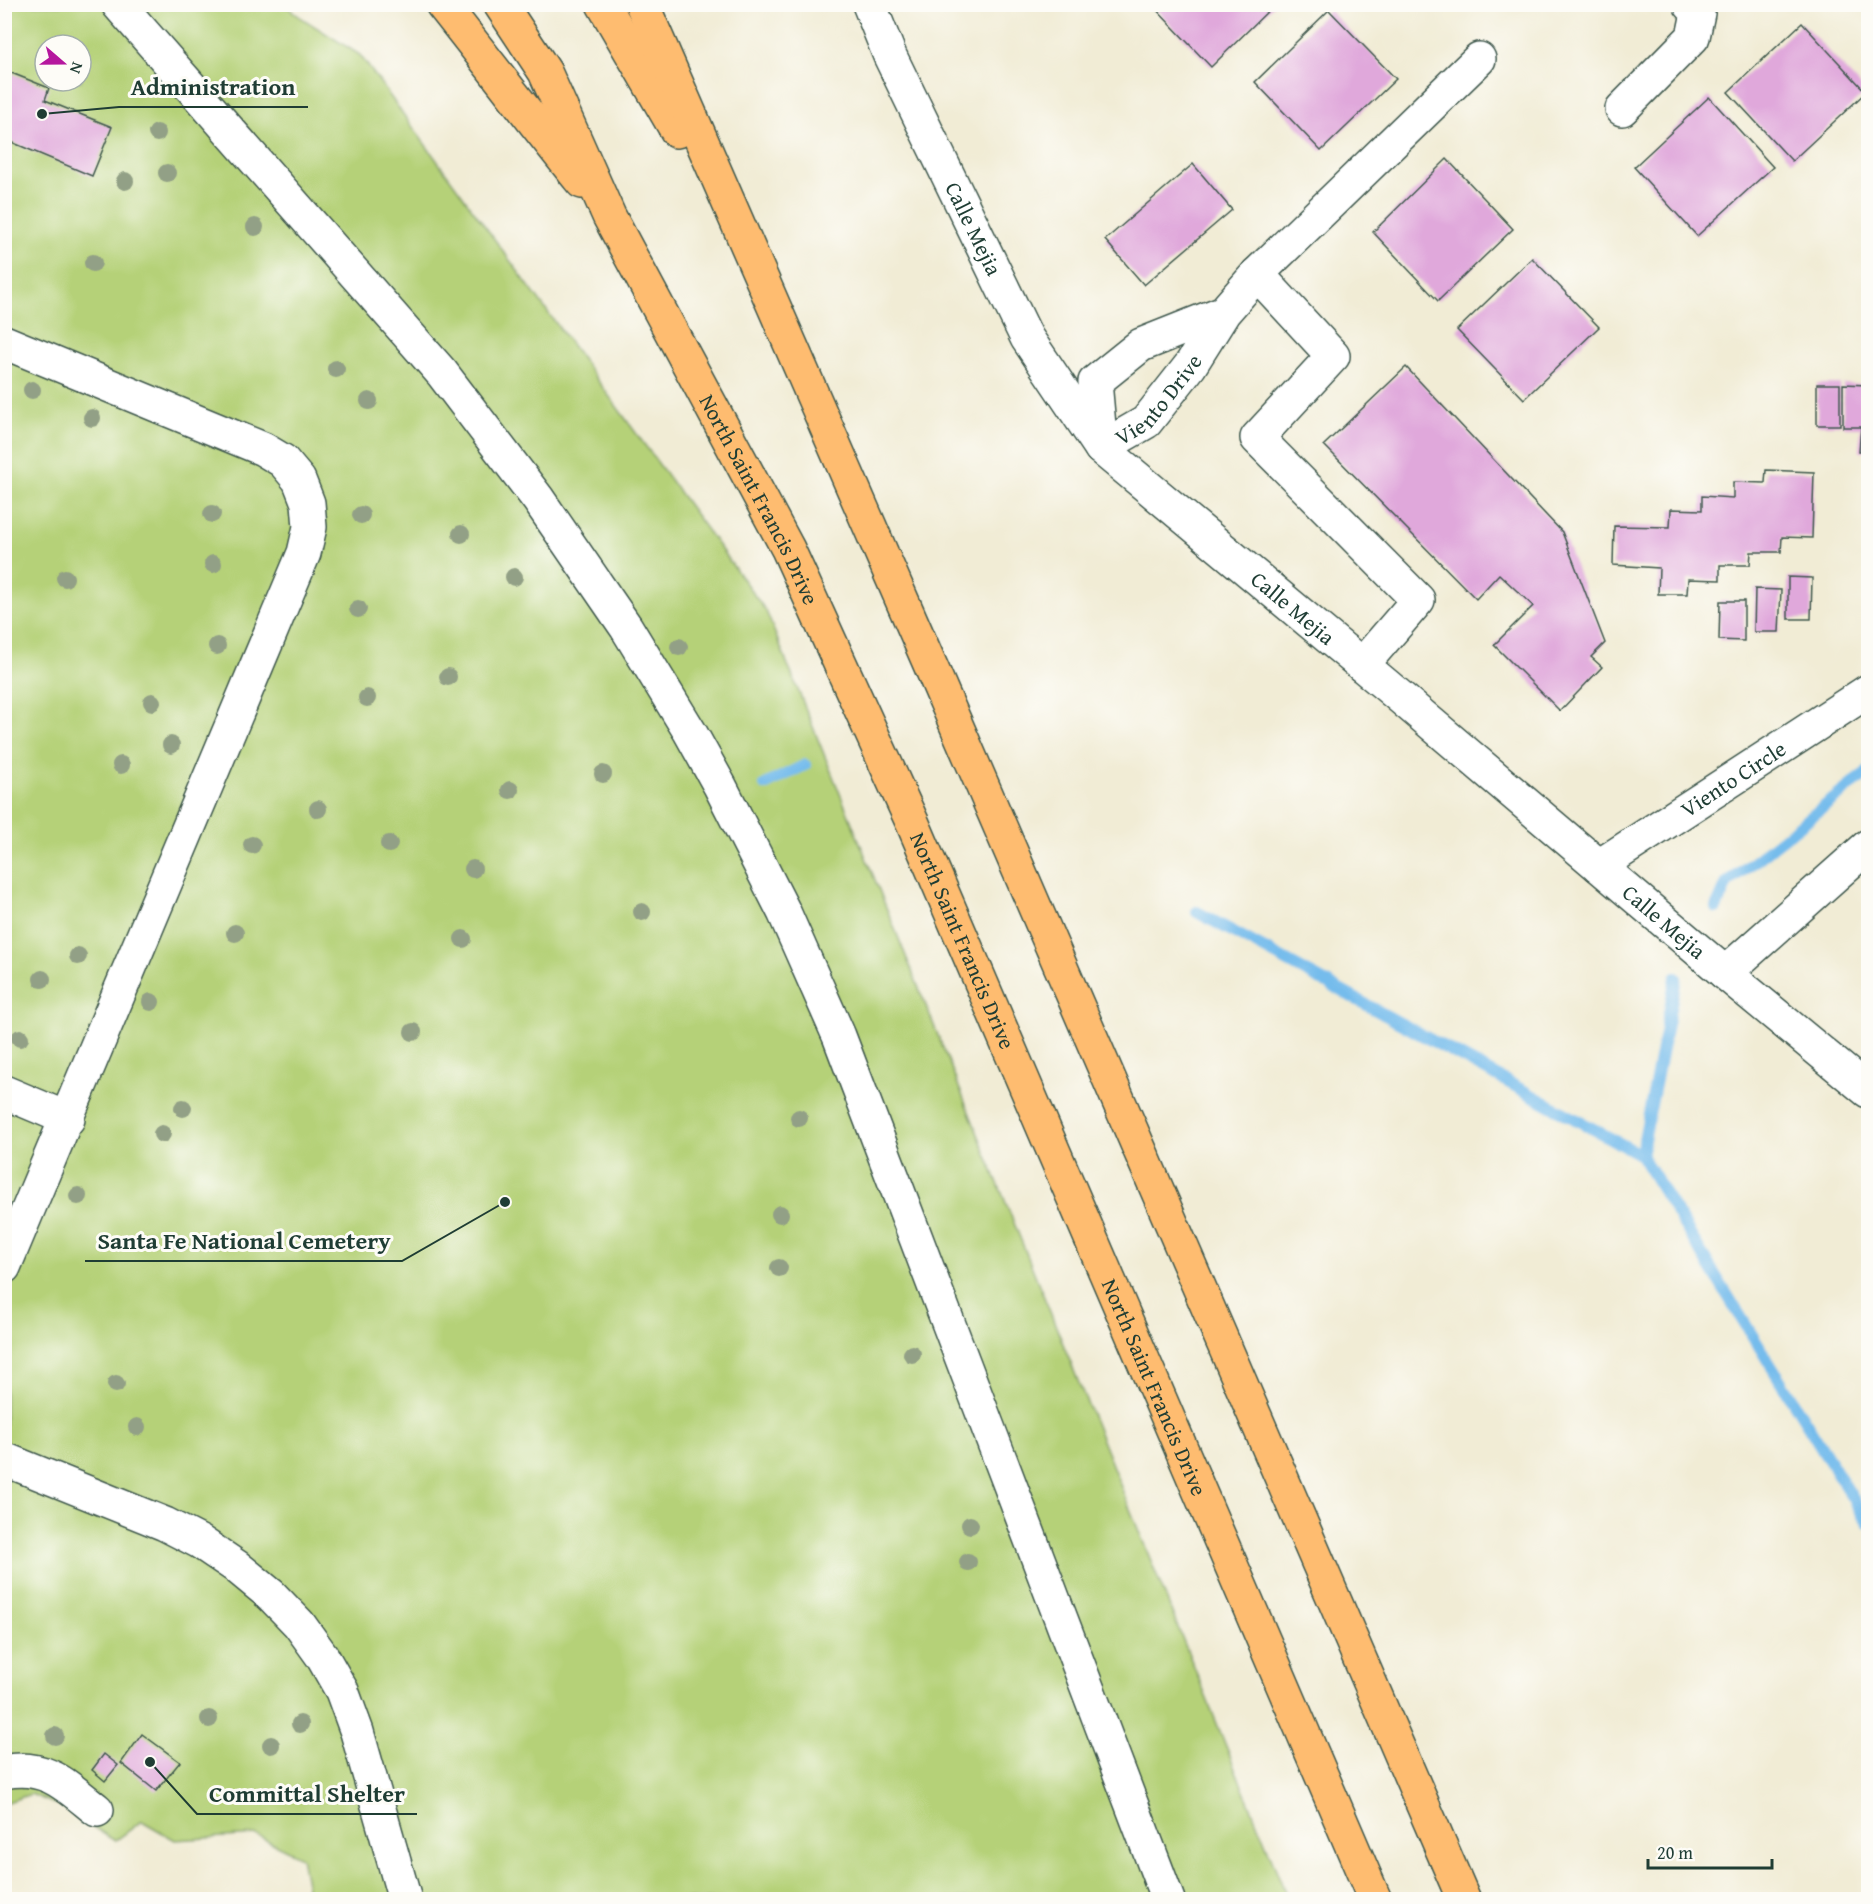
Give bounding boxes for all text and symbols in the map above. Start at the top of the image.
north arrow [33,33,93,93]
text: N [64,59,90,78]
callout: Administration [119,65,308,107]
text: Administration [131,69,295,104]
street label: Calle Mejia [937,176,1011,281]
street label: Viento Drive [1109,348,1210,453]
street label: North Saint Francis Drive [692,388,827,610]
street label: Calle Mejia [1244,563,1343,653]
street label: Viento Circle [1674,733,1792,825]
street label: North Saint Francis Drive [902,827,1024,1054]
street label: Calle Mejia [1616,877,1714,967]
callout: Santa Fe National Cemetery [85,1219,402,1261]
text: Santa Fe National Cemetery [97,1223,391,1258]
street label: North Saint Francis Drive [1094,1274,1215,1501]
callout: Committal Shelter [197,1772,417,1814]
text: Committal Shelter [209,1776,405,1811]
scale bar [1648,1832,1772,1870]
text: 20 m [1657,1839,1693,1866]

